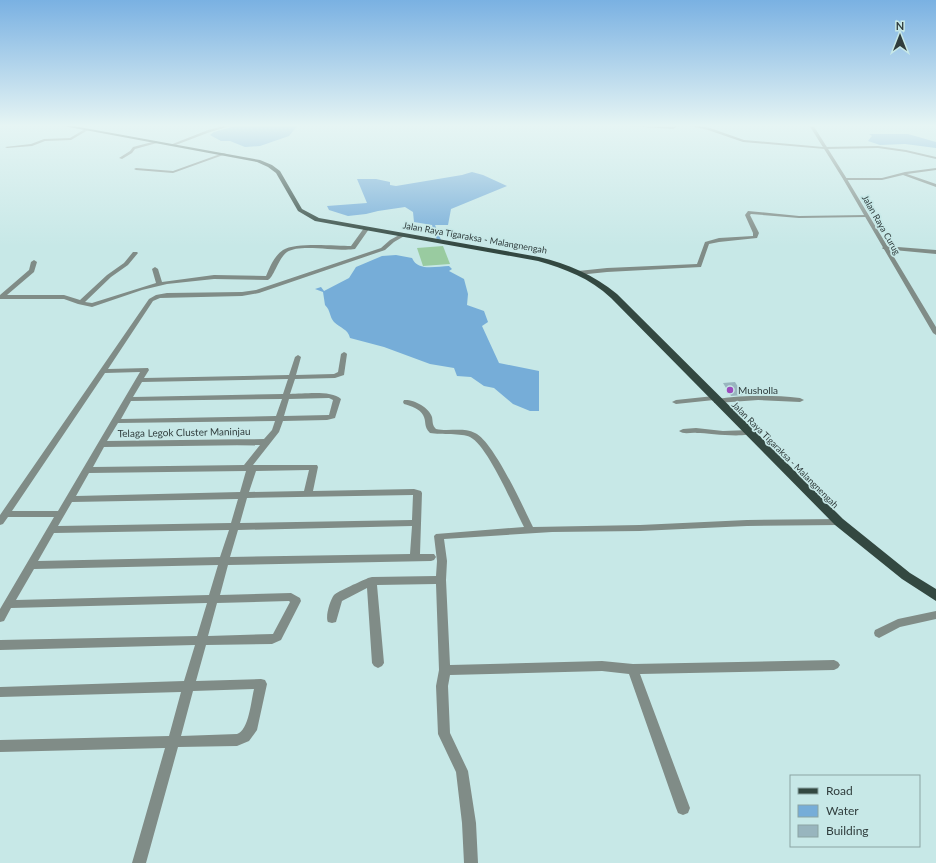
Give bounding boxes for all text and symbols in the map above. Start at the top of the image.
north arrow [880,16,920,56]
text: N [896,19,904,32]
street label: Jalan Raya Curug [860,193,903,257]
street label: Jalan Raya Tigaraksa - Malangnengah [402,219,548,256]
place label: Musholla [738,384,778,396]
marker: Musholla [725,385,735,395]
street label: Jalan Raya Tigaraksa - Malangnengah [730,399,841,510]
street label: Telaga Legok Cluster Maninjau [117,425,251,439]
legend [790,775,920,847]
text: Road [826,783,853,798]
text: Water [826,803,859,818]
text: Building [826,823,869,838]

